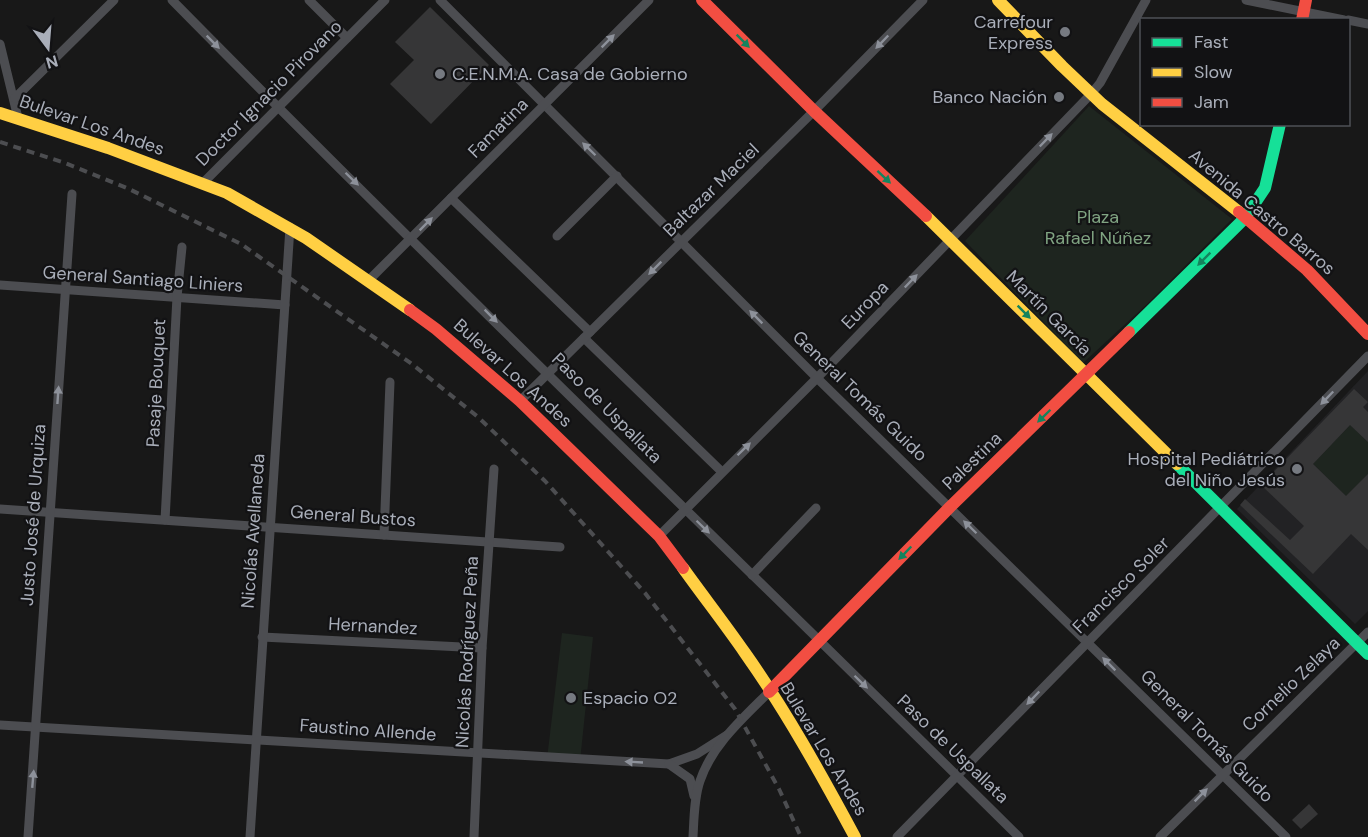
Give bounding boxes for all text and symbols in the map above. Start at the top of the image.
place label: Carrefour Express [974,10,1053,55]
street label: Doctor Ignacio Pirovano [191,15,347,171]
north arrow [18,18,78,78]
legend [1140,18,1350,126]
marker: Carrefour Express [1058,25,1072,39]
text: Fast [1194,30,1229,54]
one-way arrow [206,34,220,48]
one-way arrow [601,34,615,49]
one-way arrow [736,34,750,48]
one-way arrow [876,34,890,48]
text: N [43,50,61,74]
text: Slow [1194,60,1233,84]
place label: C.E.N.M.A. Casa de Gobierno [452,62,688,86]
marker: C.E.N.M.A. Casa de Gobierno [433,67,447,81]
place label: Banco Nación [932,85,1047,109]
street label: Bulevar Los Andes [16,89,168,161]
marker: Banco Nación [1052,90,1066,104]
text: Jam [1194,90,1229,114]
street label: Famatina [463,93,533,163]
one-way arrow [1039,133,1053,148]
street label: Baltazar Maciel [658,138,764,242]
one-way arrow [581,142,596,156]
street label: Avenida Castro Barros [1184,144,1340,280]
one-way arrow [876,169,890,183]
one-way arrow [344,172,358,186]
park label: Plaza Rafael Núñez [1045,205,1151,250]
one-way arrow [418,217,432,231]
one-way arrow [1197,251,1211,265]
street label: General Santiago Liniers [42,260,244,298]
one-way arrow [647,261,662,275]
street label: Martín García [1001,265,1097,361]
one-way arrow [904,274,918,288]
street label: Europa [836,276,894,334]
one-way arrow [1016,305,1030,319]
one-way arrow [483,309,498,323]
one-way arrow [749,309,763,324]
street label: Bulevar Los Andes [449,313,577,433]
street label: Pasaje Bouquet [141,318,171,448]
street label: General Tomás Guido [787,325,933,467]
street label: Paso de Uspallata [547,348,667,468]
one-way arrow [53,386,62,405]
one-way arrow [1321,391,1335,405]
one-way arrow [1037,409,1052,422]
street label: Justo José de Urquiza [15,423,51,607]
street label: Palestina [937,427,1007,495]
one-way arrow [737,442,752,456]
place label: Hospital Pediátrico del Niño Jesús [1128,447,1285,492]
street label: Nicolás Avellaneda [236,453,270,609]
marker: Hospital Pediátrico del Niño Jesús [1290,462,1304,476]
street label: General Bustos [289,500,417,532]
one-way arrow [696,520,710,534]
one-way arrow [963,521,978,534]
street label: Francisco Soler [1067,531,1175,639]
one-way arrow [899,546,913,560]
street label: Nicolás Rodríguez Peña [450,555,484,749]
street label: Hernandez [328,612,418,640]
street label: Cornelio Zelaya [1237,631,1345,737]
one-way arrow [1103,657,1117,671]
street label: General Tomás Guido [1135,664,1279,808]
one-way arrow [853,675,868,689]
street label: Bulevar Los Andes [775,678,873,820]
place label: Espacio O2 [583,686,677,710]
street label: Paso de Uspallata [892,689,1014,809]
marker: Espacio O2 [564,691,578,705]
one-way arrow [1026,691,1040,705]
street label: Faustino Allende [299,713,437,747]
one-way arrow [624,758,643,767]
one-way arrow [28,769,38,788]
one-way arrow [1194,789,1208,803]

